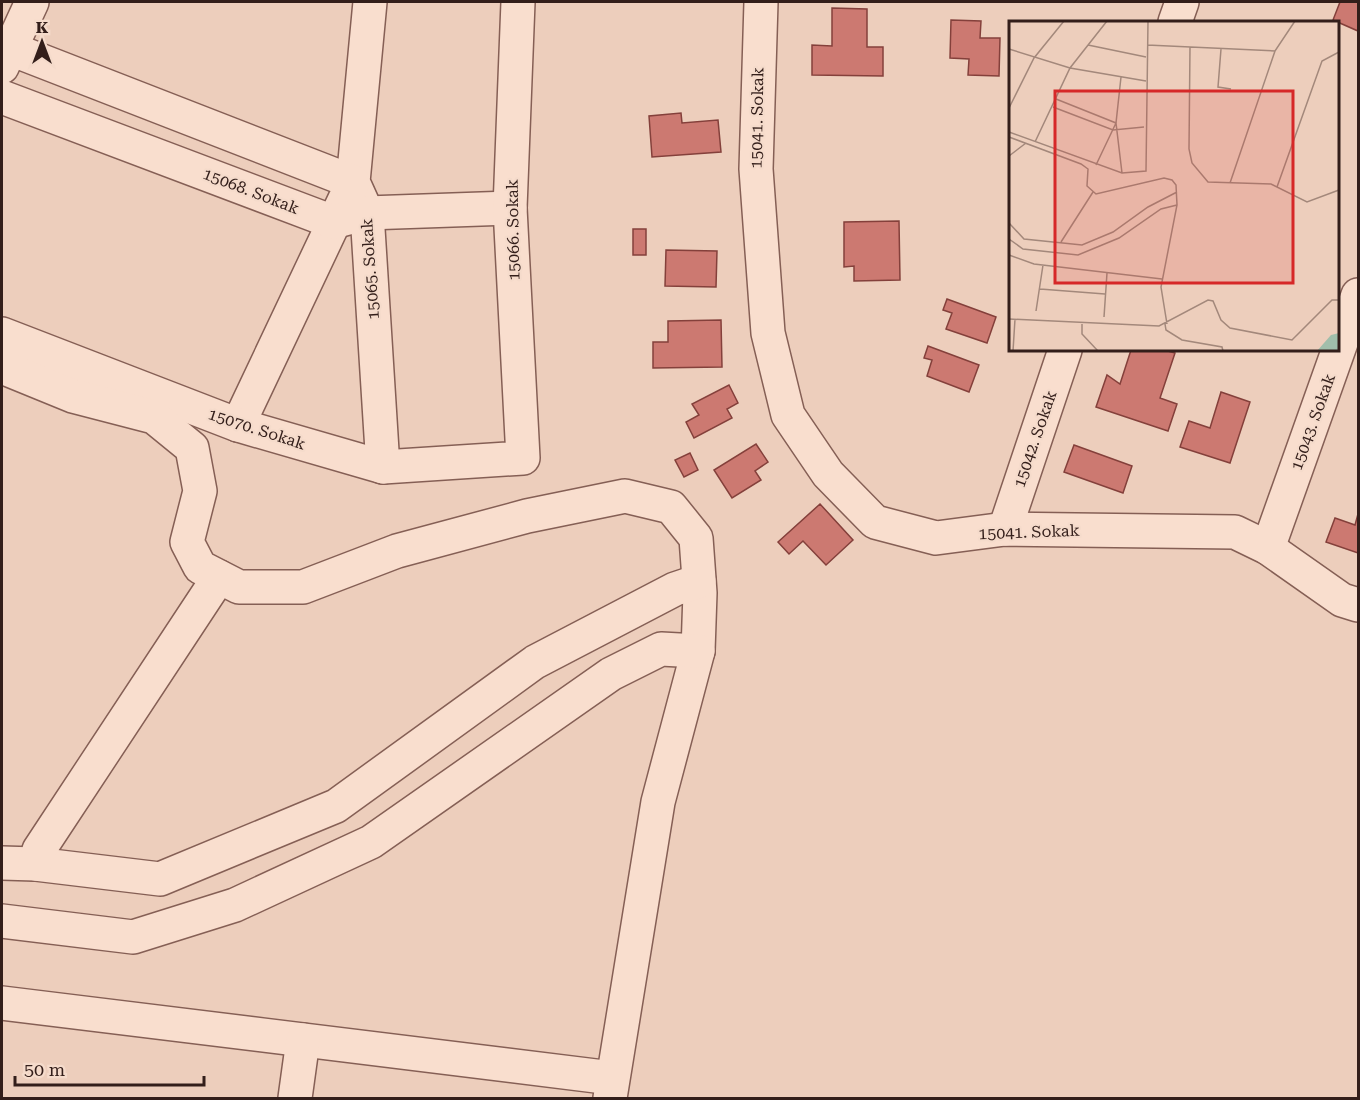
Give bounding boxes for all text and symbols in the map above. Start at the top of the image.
north arrow [12,12,72,72]
text: K [36,18,49,37]
inset map [1009,21,1339,351]
street label: 15041. Sokak [747,67,767,169]
street label: 15068. Sokak [200,164,302,218]
street label: 15066. Sokak [503,179,523,281]
street label: 15065. Sokak [357,218,383,320]
street label: 15043. Sokak [1287,371,1339,473]
street label: 15042. Sokak [1010,388,1060,490]
street label: 15070. Sokak [206,404,308,454]
street label: 15041. Sokak [978,521,1080,543]
scale bar [15,1049,204,1087]
text: 50 m [24,1059,65,1080]

